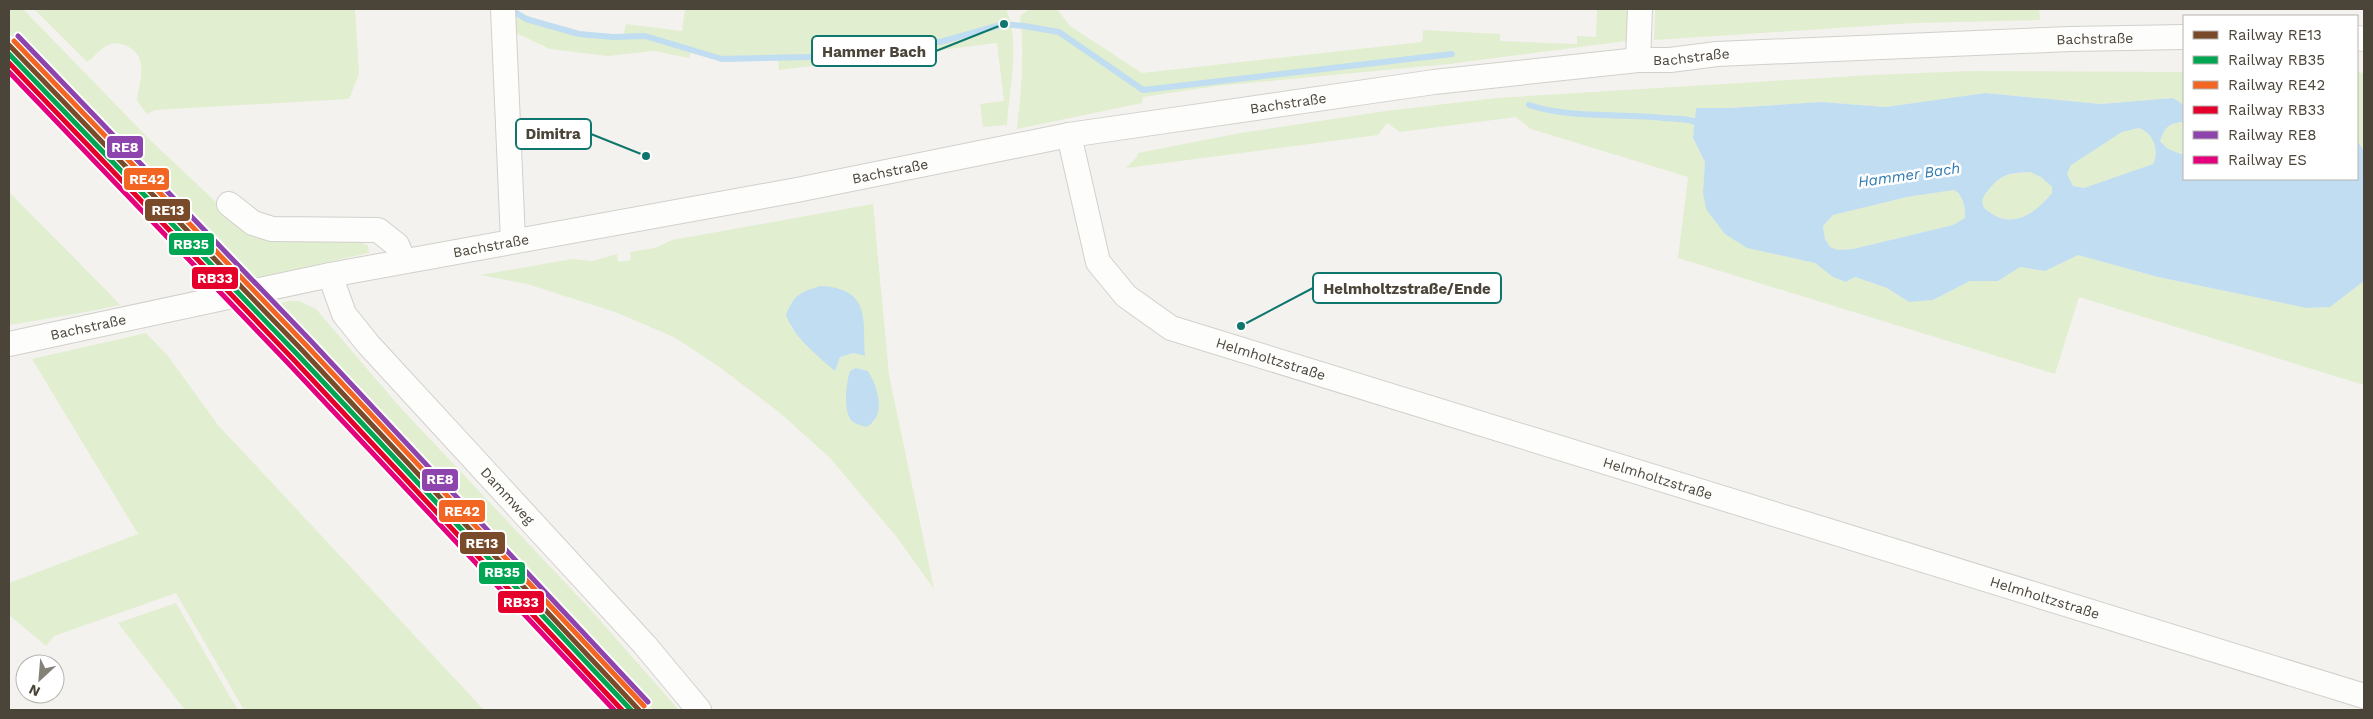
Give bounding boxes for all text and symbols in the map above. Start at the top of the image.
legend [2183,15,2358,180]
text: Railway RE13 [2228,26,2322,44]
street label: Bachstraße [2056,30,2133,48]
callout: Hammer Bach [812,36,936,66]
text: Hammer Bach [822,43,926,61]
street label: Bachstraße [1653,45,1730,68]
text: Railway RB35 [2228,51,2325,69]
text: Railway RE42 [2228,76,2325,94]
street label: Bachstraße [1249,90,1327,117]
text: Railway RB33 [2228,101,2325,119]
callout: Dimitra [516,119,591,149]
text: Dimitra [525,125,581,143]
text: Railway RE8 [2228,126,2317,144]
line badge: RE8 [106,135,144,159]
text: RE8 [111,139,139,155]
text: Railway ES [2228,151,2307,169]
street label: Bachstraße [851,156,929,187]
water label: Hammer Bach [1857,159,1961,191]
line badge: RE42 [123,167,170,191]
text: RE42 [129,171,165,187]
line badge: RE13 [144,198,191,222]
text: RE13 [152,202,184,218]
street label: Bachstraße [452,231,530,260]
line badge: RB35 [168,232,215,256]
text: RB35 [173,236,209,252]
line badge: RB33 [191,266,239,290]
text: RB33 [197,270,233,286]
callout: Helmholtzstraße/Ende [1313,273,1501,303]
text: Helmholtzstraße/Ende [1323,280,1491,298]
street label: Bachstraße [49,311,128,343]
street label: Helmholtzstraße [1214,334,1328,383]
street label: Helmholtzstraße [1601,454,1715,503]
street label: Dammweg [477,464,538,528]
line badge: RE8 [421,468,459,492]
text: RE8 [426,471,454,487]
line badge: RE42 [438,499,486,523]
text: RE42 [444,503,480,519]
line badge: RE13 [459,531,506,555]
text: RE13 [466,535,498,551]
line badge: RB35 [478,561,526,585]
text: RB35 [484,564,520,580]
street label: Helmholtzstraße [1988,573,2102,622]
line badge: RB33 [497,590,545,614]
text: RB33 [503,594,539,610]
north arrow [15,654,65,704]
text: N [26,681,42,700]

